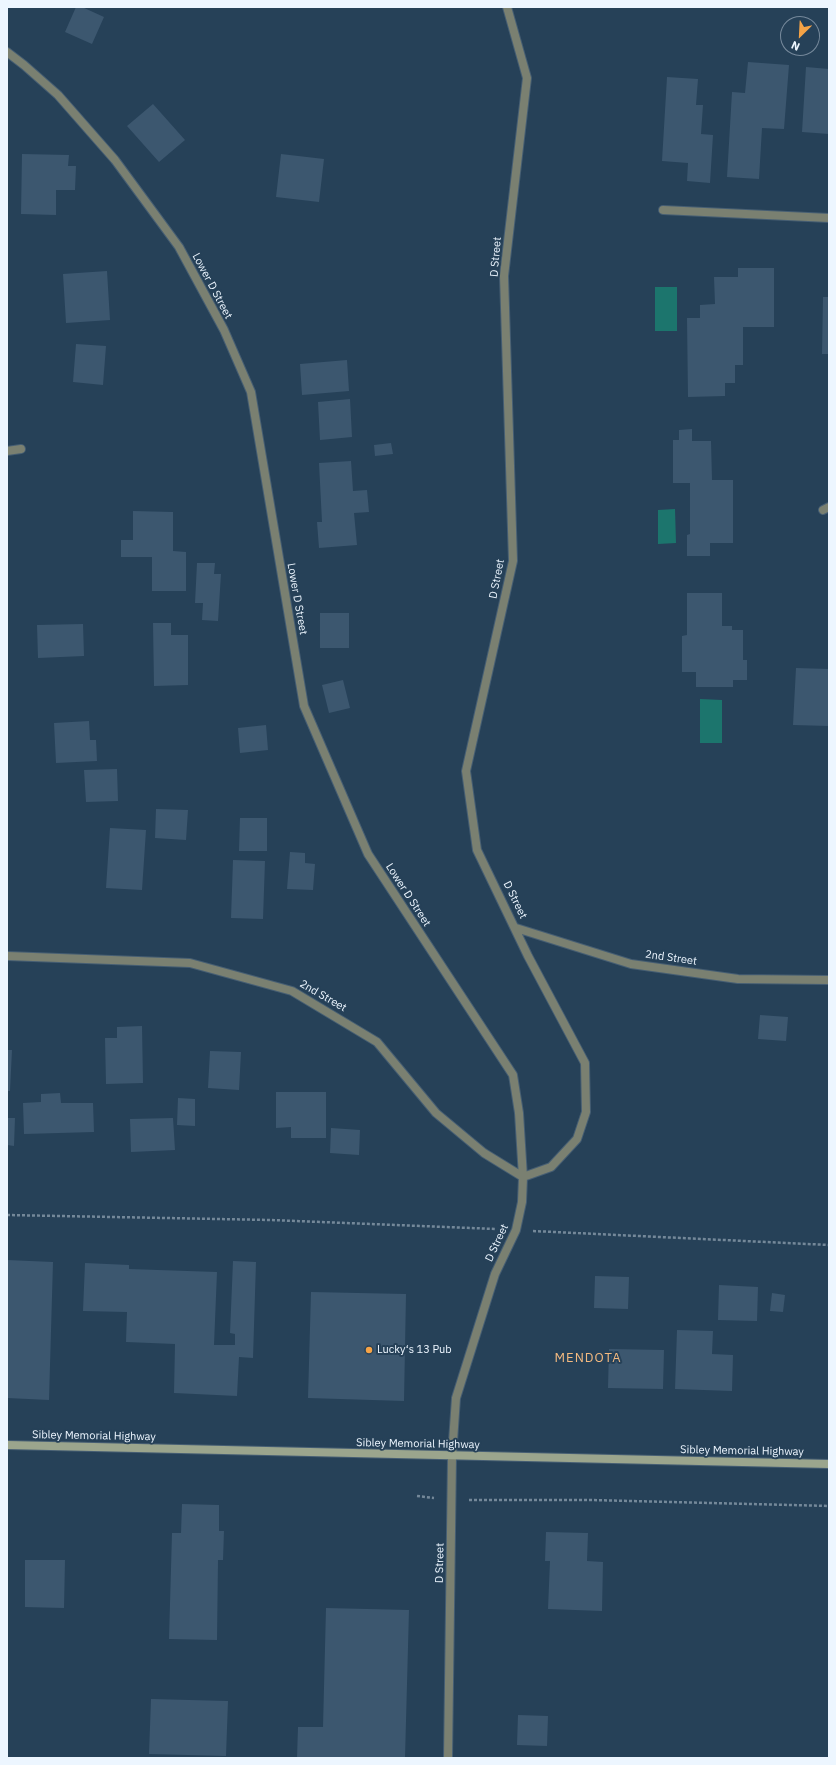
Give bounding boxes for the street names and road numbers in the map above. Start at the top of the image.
street label: D Street [488,236,504,278]
street label: Lower D Street [189,251,235,321]
street label: D Street [487,558,507,600]
street label: Lower D Street [284,562,310,636]
street label: Lower D Street [383,861,433,929]
street label: D Street [500,879,530,921]
street label: 2nd Street [644,948,698,968]
street label: 2nd Street [297,977,349,1015]
street label: D Street [483,1222,511,1264]
street label: Sibley Memorial Highway [32,1428,156,1444]
street label: Sibley Memorial Highway [356,1436,480,1452]
street label: Sibley Memorial Highway [680,1443,804,1459]
street label: D Street [433,1543,447,1583]

